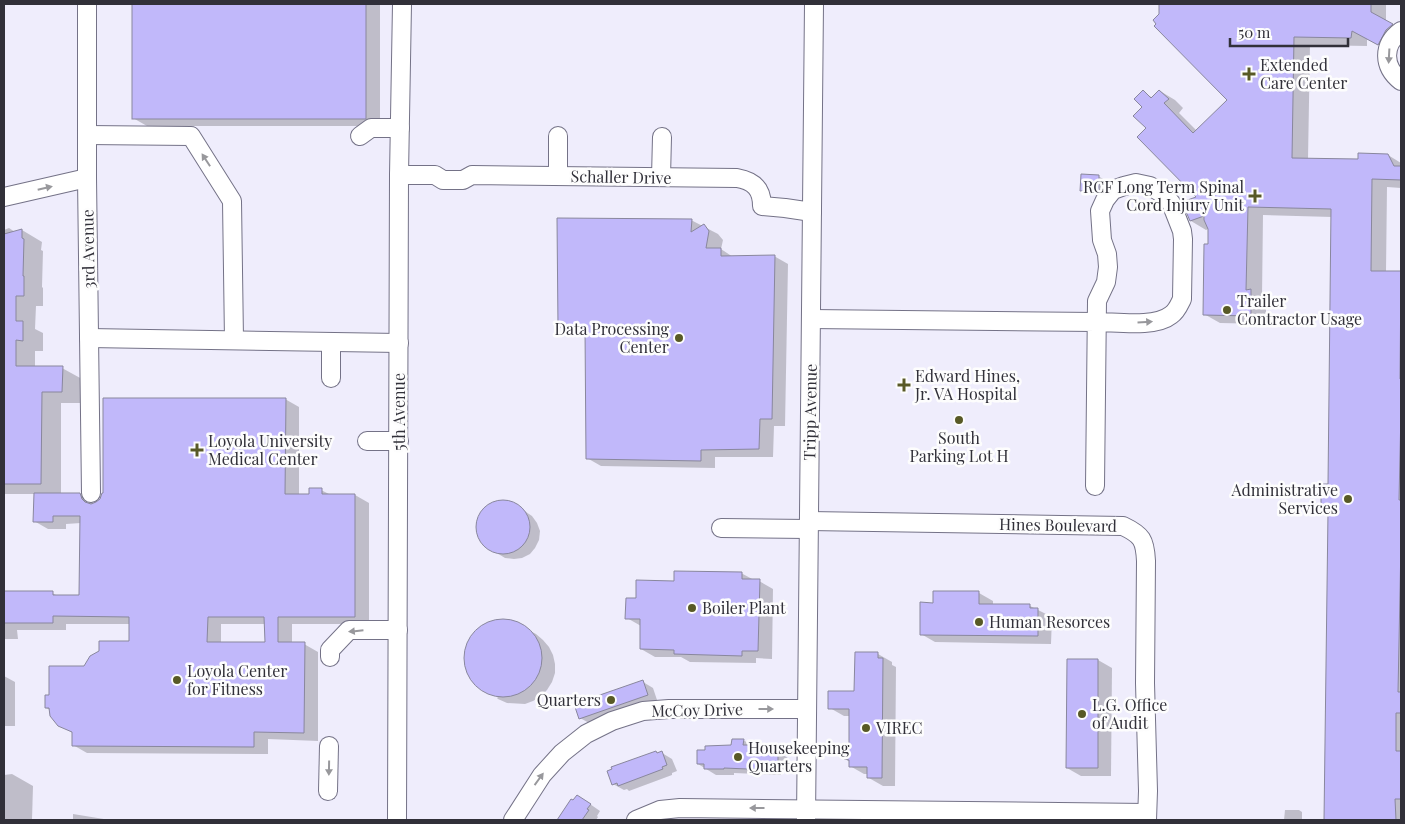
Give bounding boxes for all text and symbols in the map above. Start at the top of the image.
scale bar [1230,15,1348,47]
text: 50 m [1238,22,1271,42]
one-way arrow [1384,49,1392,65]
place label: Extended Care Center [1260,54,1347,93]
marker: Extended Care Center [1242,67,1256,81]
one-way arrow [201,154,211,167]
street label: Schaller Drive [570,165,672,188]
place label: RCF Long Term Spinal Cord Injury Unit [1083,176,1244,215]
one-way arrow [38,183,54,191]
marker: RCF Long Term Spinal Cord Injury Unit [1248,189,1262,203]
street label: 3rd Avenue [76,209,99,289]
place label: Trailer Contractor Usage [1237,290,1362,329]
marker: Trailer Contractor Usage [1221,304,1233,316]
place label: Data Processing Center [554,318,670,357]
one-way arrow [1137,318,1153,326]
marker: Data Processing Center [673,332,685,344]
street label: Tripp Avenue [798,364,821,460]
place label: Edward Hines, Jr. VA Hospital [914,365,1020,404]
street label: 5th Avenue [388,373,409,451]
marker: Edward Hines, Jr. VA Hospital [897,378,911,392]
marker: South Parking Lot H [953,414,965,426]
place label: South Parking Lot H [910,427,1009,466]
place label: Loyola University Medical Center [208,430,332,469]
marker: Loyola University Medical Center [190,443,204,457]
place label: Administrative Services [1230,479,1338,518]
marker: Administrative Services [1342,493,1354,505]
street label: Hines Boulevard [999,513,1117,536]
place label: Boiler Plant [702,597,786,618]
marker: Boiler Plant [686,602,698,614]
place label: Human Resorces [989,611,1110,632]
marker: Human Resorces [973,616,985,628]
one-way arrow [348,627,364,635]
place label: Loyola Center for Fitness [187,660,287,699]
marker: Loyola Center for Fitness [171,674,183,686]
place label: Quarters [537,689,601,710]
marker: Quarters [605,694,617,706]
place label: L.G. Office of Audit [1092,694,1167,733]
street label: McCoy Drive [651,698,743,721]
one-way arrow [758,705,774,713]
marker: L.G. Office of Audit [1076,708,1088,720]
place label: VIREC [875,717,923,738]
marker: VIREC [860,722,872,734]
place label: Housekeeping Quarters [748,737,850,776]
marker: Housekeeping Quarters [732,751,744,763]
one-way arrow [325,761,333,777]
one-way arrow [534,773,545,786]
one-way arrow [749,804,765,812]

